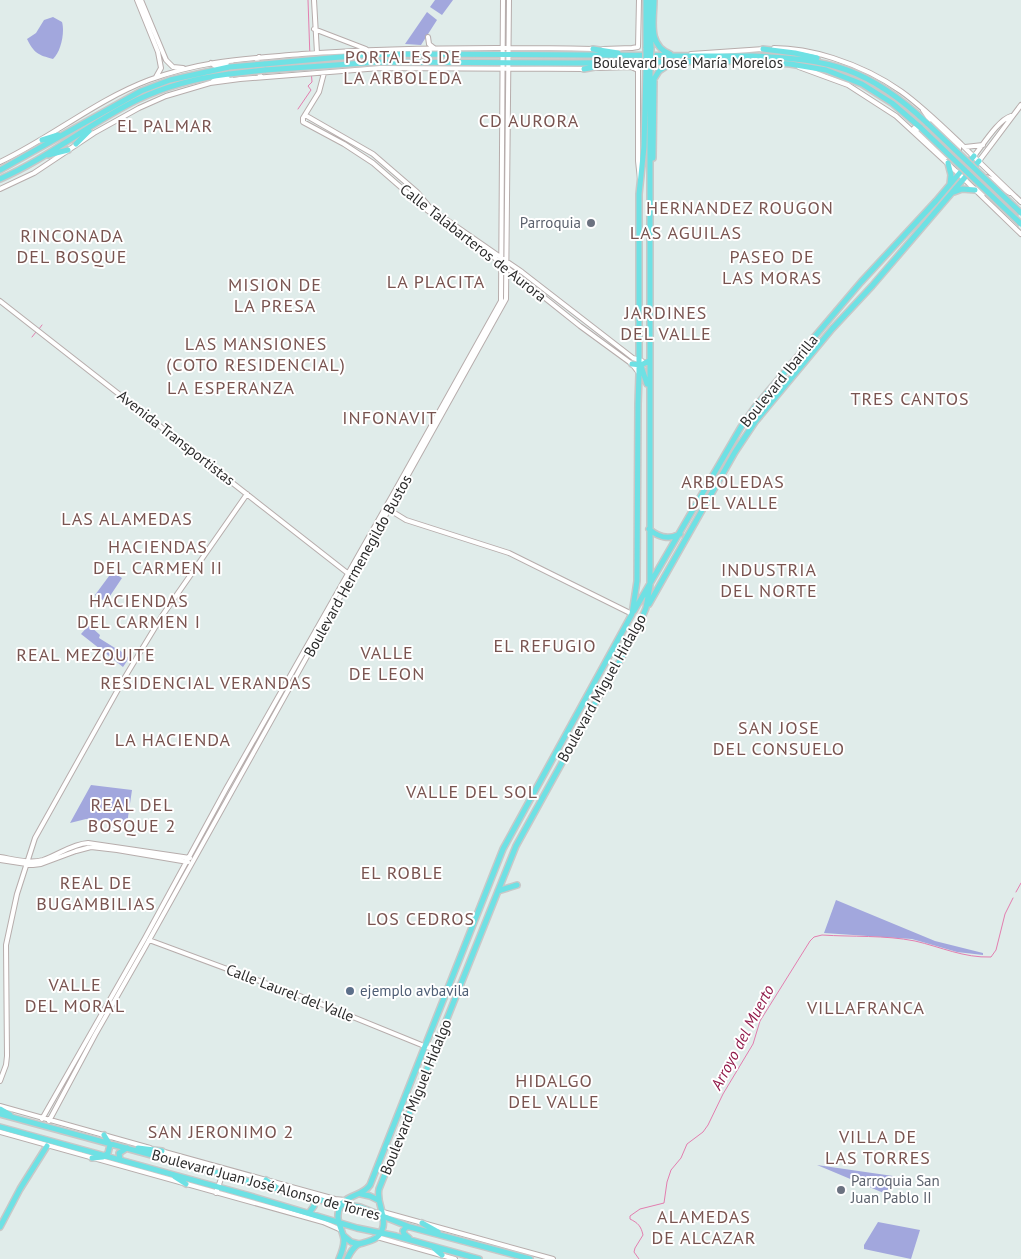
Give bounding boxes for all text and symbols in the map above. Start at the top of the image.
district label: PORTALES DE LA ARBOLEDA [343,45,463,89]
street label: Boulevard José María Morelos [593,53,783,72]
district label: CD AURORA [479,109,579,132]
district label: EL PALMAR [117,114,213,137]
street label: Calle Talabarteros de Aurora [396,180,550,306]
district label: HERNANDEZ ROUGON [646,196,834,219]
place label: Parroquia [520,213,581,232]
marker: Parroquia [585,217,597,229]
district label: LAS AGUILAS [630,221,742,244]
district label: RINCONADA DEL BOSQUE [17,224,127,268]
district label: PASEO DE LAS MORAS [722,245,822,289]
district label: LA PLACITA [387,270,485,293]
district label: MISION DE LA PRESA [228,273,322,317]
district label: JARDINES DEL VALLE [620,301,712,345]
street label: Boulevard Ibarilla [735,331,822,431]
district label: LAS MANSIONES (COTO RESIDENCIAL) [166,332,346,376]
district label: LA ESPERANZA [167,376,295,399]
street label: Avenida Transportistas [114,386,239,489]
district label: TRES CANTOS [850,387,970,410]
district label: INFONAVIT [342,406,438,429]
district label: ARBOLEDAS DEL VALLE [681,470,785,514]
street label: Boulevard Hermenegildo Bustos [299,471,416,660]
district label: LAS ALAMEDAS [61,507,193,530]
district label: HACIENDAS DEL CARMEN II [93,535,223,579]
district label: INDUSTRIA DEL NORTE [720,558,818,602]
district label: HACIENDAS DEL CARMEN I [77,589,201,633]
street label: Boulevard Miguel Hidalgo [553,610,650,765]
district label: EL REFUGIO [494,634,596,657]
district label: VALLE DE LEON [349,641,425,685]
district label: REAL MEZQUITE [16,643,156,666]
district label: RESIDENCIAL VERANDAS [100,671,312,694]
district label: SAN JOSE DEL CONSUELO [713,716,845,760]
district label: LA HACIENDA [115,728,231,751]
district label: VALLE DEL SOL [405,780,538,803]
district label: REAL DEL BOSQUE 2 [88,793,176,837]
district label: EL ROBLE [361,861,443,884]
district label: REAL DE BUGAMBILIAS [36,871,156,915]
district label: LOS CEDROS [367,907,475,930]
street label: Calle Laurel del Valle [224,959,357,1026]
district label: VALLE DEL MORAL [25,973,125,1017]
place label: ejemplo avbavila [360,981,469,1000]
water label: Arroyo del Muerto [705,981,778,1094]
marker: ejemplo avbavila [344,985,356,997]
district label: VILLAFRANCA [806,996,925,1019]
street label: Boulevard Miguel Hidalgo [376,1016,456,1178]
district label: HIDALGO DEL VALLE [508,1069,600,1113]
district label: SAN JERONIMO 2 [148,1120,294,1143]
district label: VILLA DE LAS TORRES [825,1125,931,1169]
street label: Boulevard Juan José Alonso de Torres [150,1145,383,1224]
place label: Parroquia San Juan Pablo II [850,1171,940,1207]
marker: Parroquia San Juan Pablo II [835,1184,847,1196]
district label: ALAMEDAS DE ALCAZAR [651,1205,757,1249]

